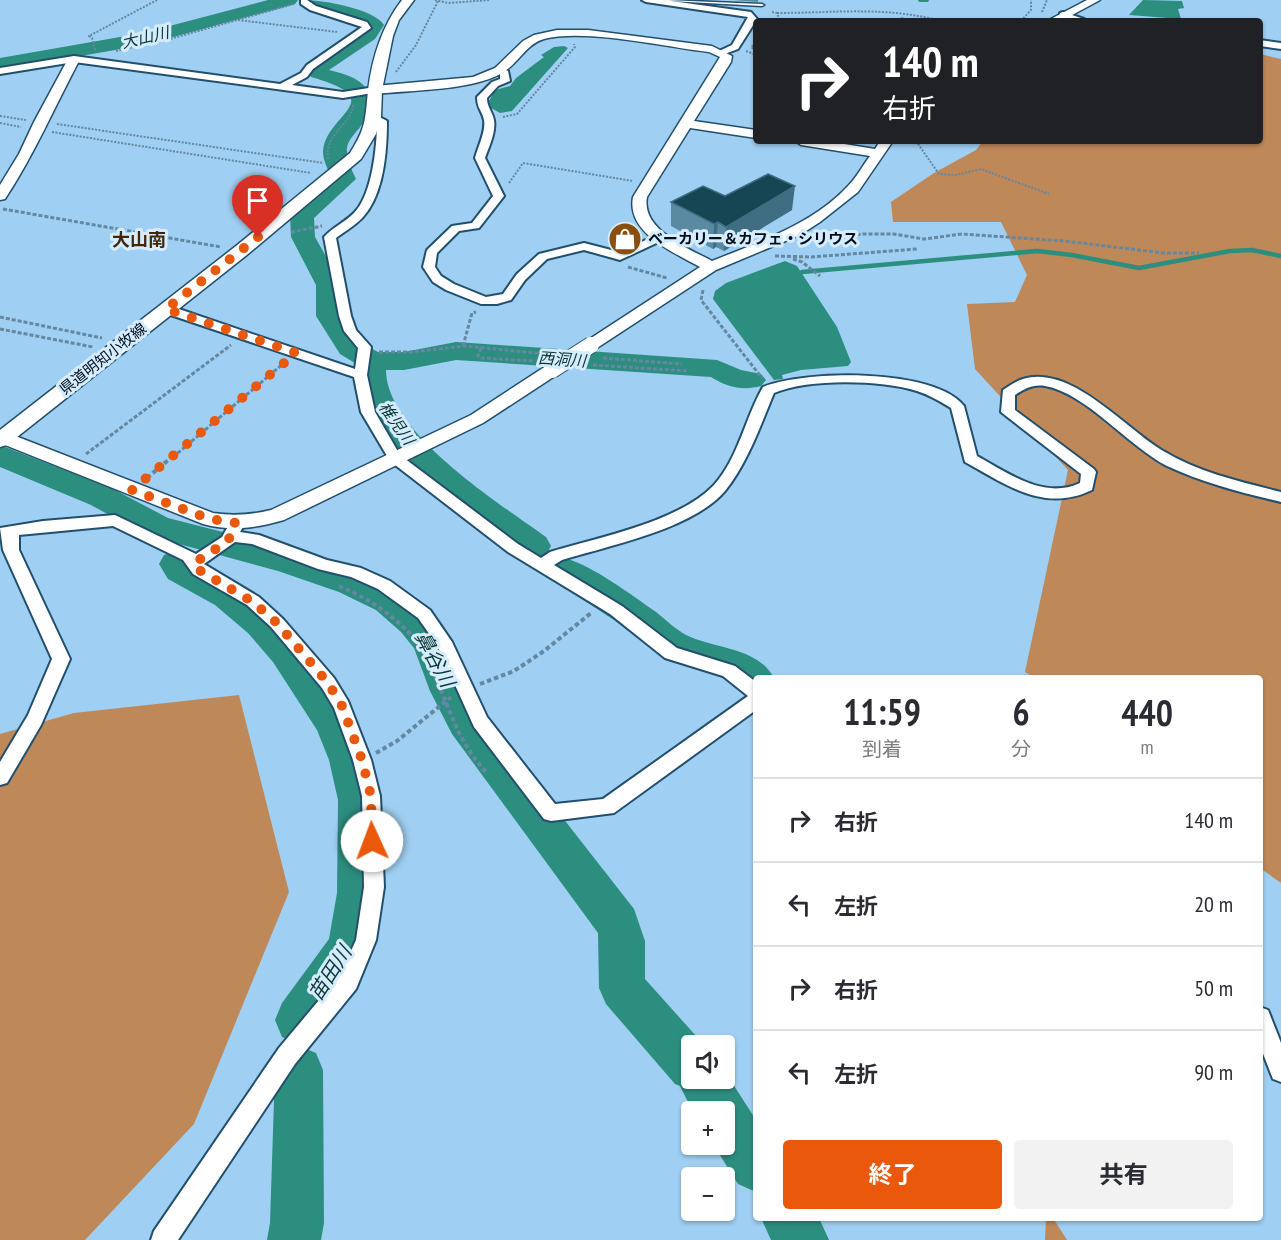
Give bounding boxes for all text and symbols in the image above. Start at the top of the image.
water label: 大山川 [119,21,173,52]
text: 140 m [882,34,979,89]
icon: right [783,42,861,120]
text: 右折 [882,91,936,125]
pin [232,175,283,237]
icon: arrive [241,184,274,217]
shop icon: ベーカリー＆カフェ・シリウス [607,221,643,257]
district label: 大山南 [112,228,166,251]
place label: ベーカリー＆カフェ・シリウス [648,229,858,248]
street label: 県道明知小牧線 [55,319,150,398]
water label: 西洞川 [537,347,589,371]
water label: 椎児川 [375,398,420,450]
water label: 鼻谷川 [409,626,462,693]
text: 11:59 [843,688,921,735]
text: 6 [1013,688,1030,735]
text: 440 [1121,689,1173,736]
text: m [1141,734,1154,760]
text: 到着 [862,736,902,762]
text: 分 [1011,736,1031,762]
icon: right [783,804,816,837]
text: 140 m [1184,806,1233,834]
text: 右折 [834,808,878,836]
position arrow [340,809,404,873]
icon: left [783,888,816,921]
text: 20 m [1194,890,1233,918]
text: 左折 [834,892,878,920]
water label: 苗田川 [303,939,358,1005]
icon: right [783,972,816,1005]
text: 50 m [1194,974,1233,1002]
text: 右折 [834,976,878,1004]
map controls [681,1035,735,1221]
button: sound [681,1035,735,1089]
icon: left [783,1056,816,1089]
text: 90 m [1194,1058,1233,1086]
text: 左折 [834,1060,878,1088]
button: + [681,1101,735,1155]
button: 終了 [783,1140,1002,1209]
button: 共有 [1014,1140,1233,1209]
button: − [681,1167,735,1221]

